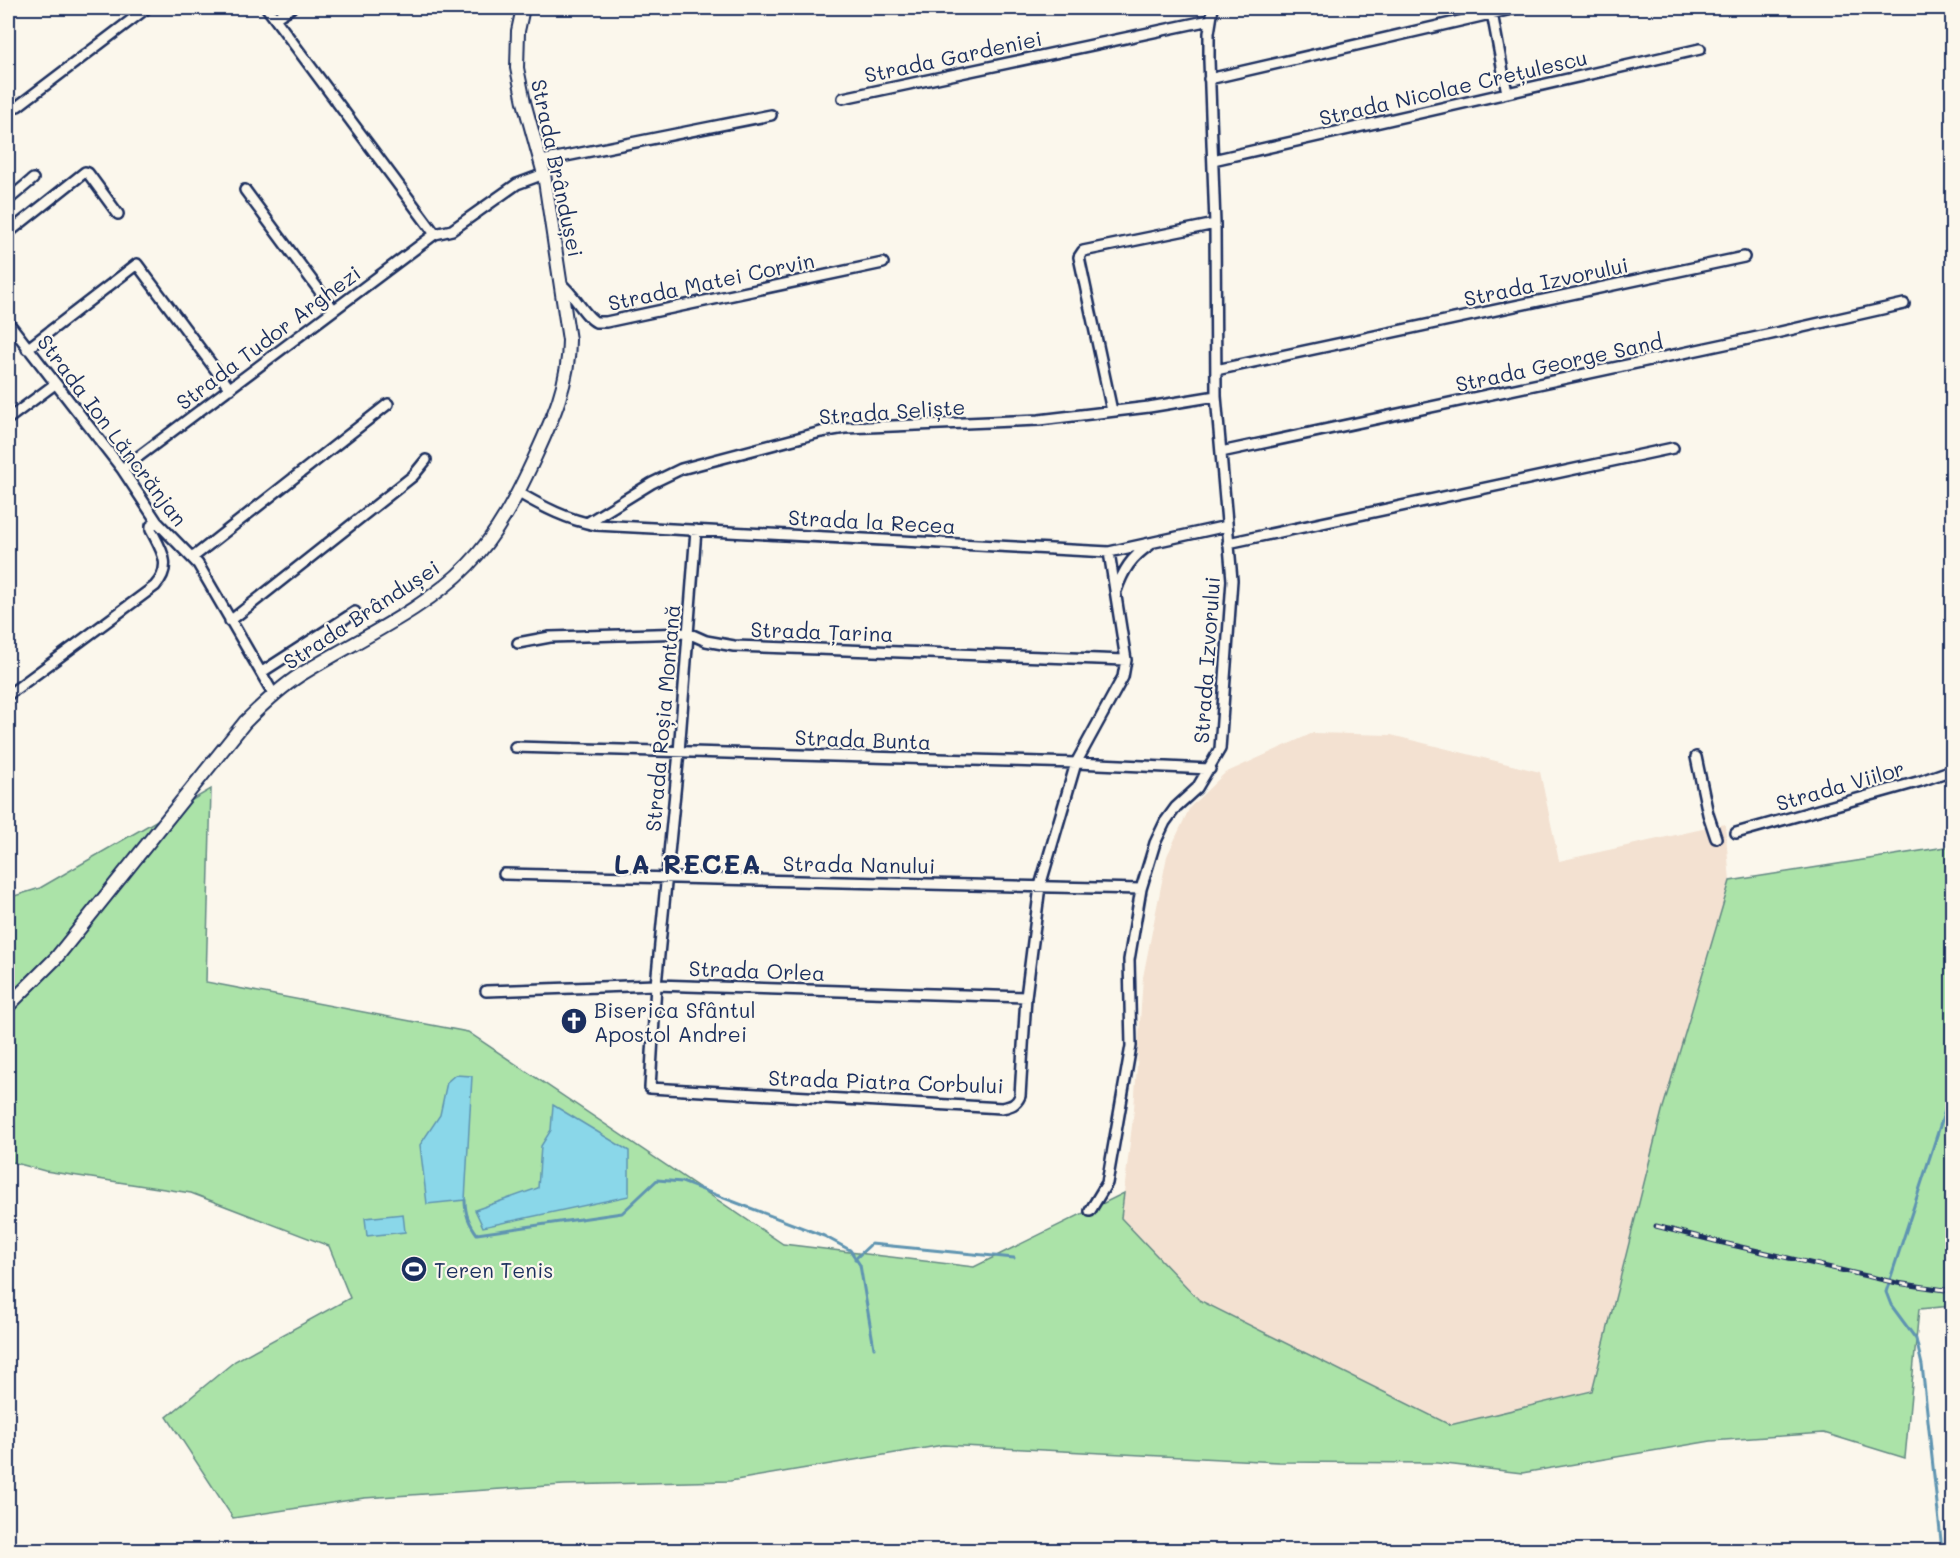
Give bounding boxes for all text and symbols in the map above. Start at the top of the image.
street label: Strada Gardeniei [862,24,1044,88]
street label: Strada Nicolae Crețulescu [1316,43,1590,132]
street label: Strada Brândușei [525,77,590,260]
street label: Strada Matei Corvin [605,246,817,316]
street label: Strada Izvorului [1461,250,1631,312]
street label: Strada Tudor Arghezi [170,259,366,415]
street label: Strada George Sand [1453,327,1665,397]
street label: Strada Ion Lăncrănjan [32,329,194,531]
street label: Strada Seliște [818,392,966,431]
street label: Strada la Recea [788,503,956,539]
street label: Strada Brândușei [278,553,445,675]
street label: Strada Izvorului [1187,576,1225,744]
street label: Strada Roșia Montană [639,603,686,833]
street label: Strada Țarina [750,615,894,648]
street label: Strada Bunta [794,723,932,755]
street label: Strada Viilor [1773,754,1907,816]
district label: LA RECEA [614,846,762,881]
street label: Strada Nanului [782,849,936,879]
street label: Strada Orlea [688,954,826,986]
place label: Biserica Sfântul Apostol Andrei [594,996,756,1047]
church icon: Biserica Sfântul Apostol Andrei [559,1006,589,1036]
street label: Strada Piatra Corbului [768,1063,1004,1099]
sports icon: Teren Tenis [399,1254,429,1284]
place label: Teren Tenis [434,1256,554,1283]

